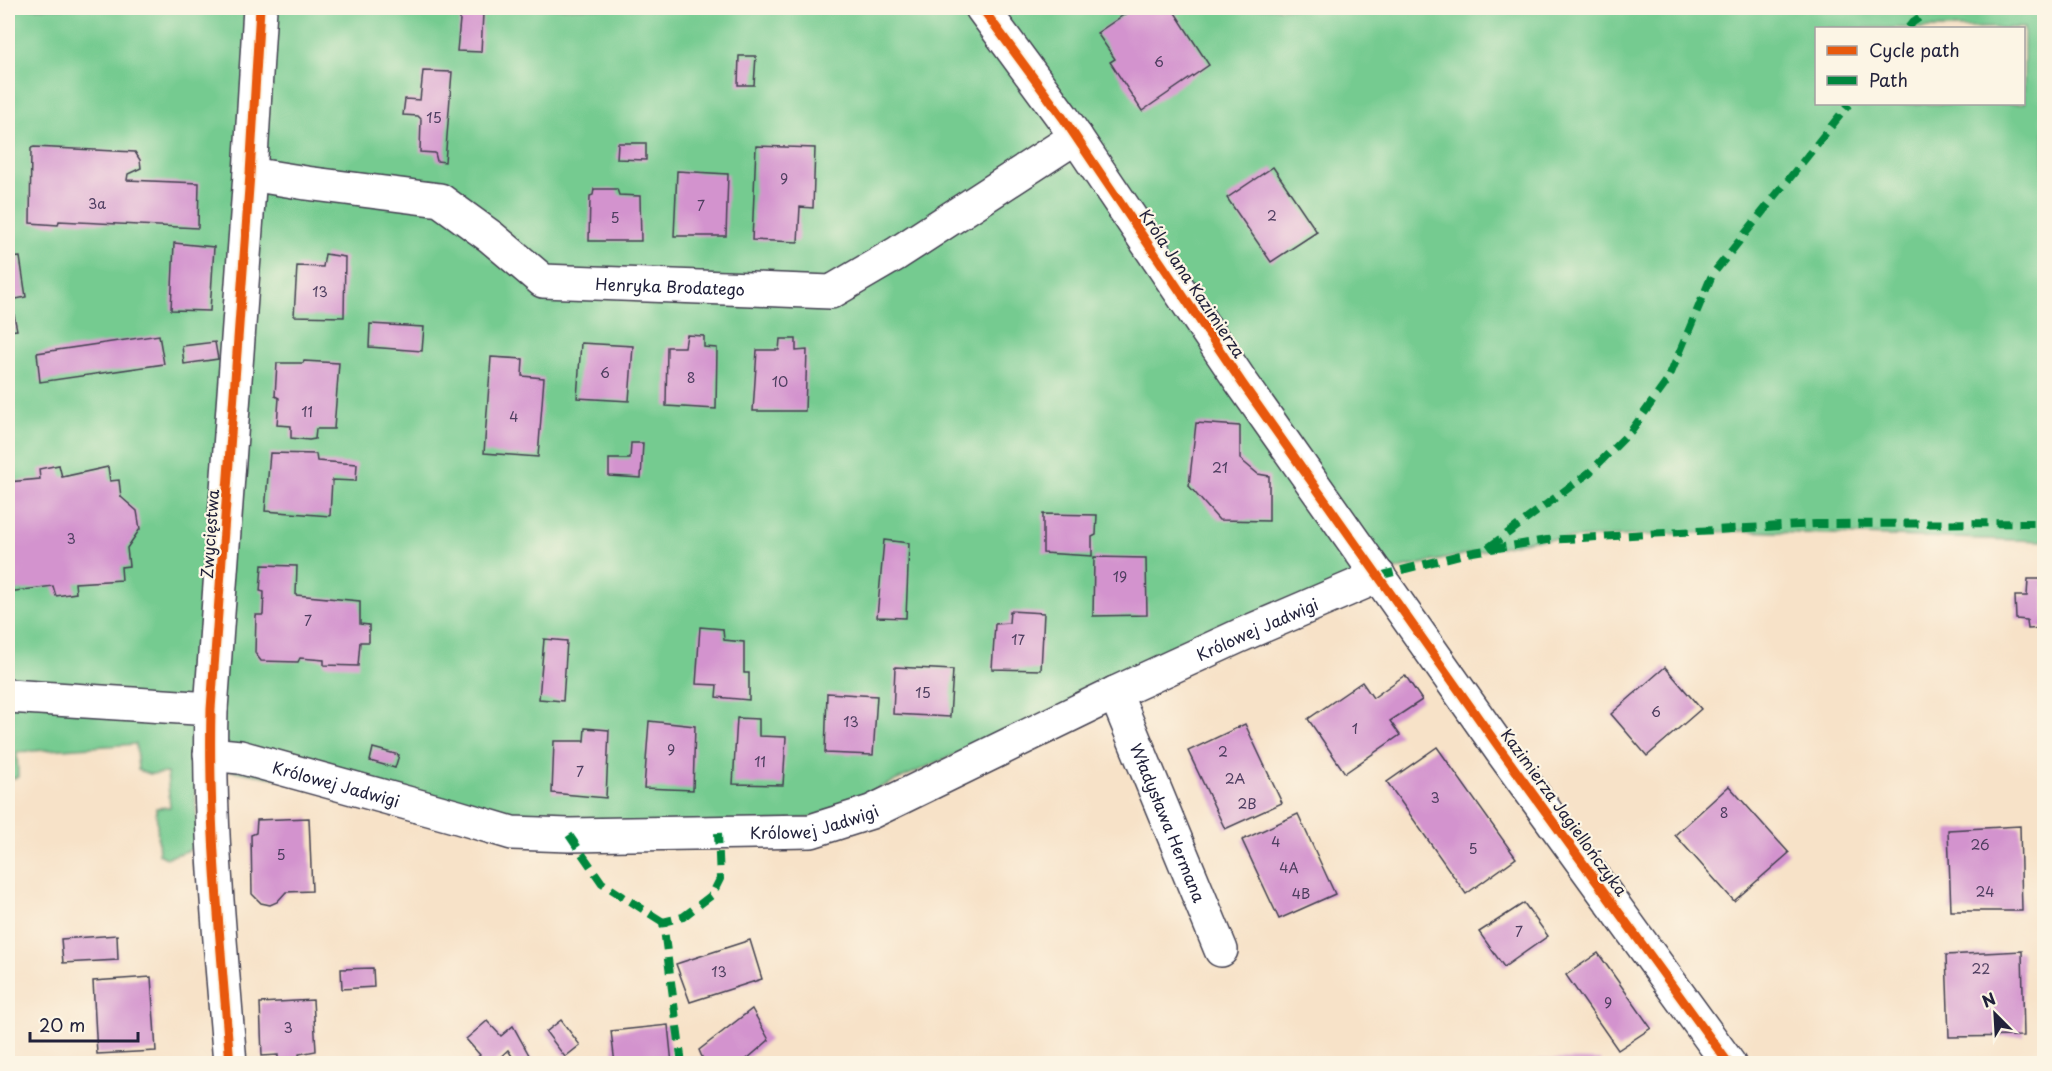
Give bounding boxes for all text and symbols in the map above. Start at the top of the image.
legend [1815,27,2025,105]
text: Cycle path [1869,36,1960,63]
house number: 6 [1154,51,1164,72]
text: Path [1869,66,1908,93]
house number: 15 [426,107,442,128]
house number: 9 [780,168,788,189]
house number: 3a [88,193,106,214]
house number: 7 [697,195,705,216]
street label: Króla Jana Kazimierza [1134,204,1252,362]
house number: 2 [1267,205,1277,226]
house number: 5 [610,207,620,228]
street label: Henryka Brodatego [595,271,745,301]
house number: 13 [312,281,328,302]
house number: 6 [600,362,610,383]
house number: 8 [687,367,695,388]
house number: 10 [772,371,788,392]
house number: 11 [301,401,313,422]
house number: 4 [509,406,519,427]
house number: 21 [1212,457,1228,478]
street label: Zwycięstwa [194,489,224,579]
house number: 3 [66,528,76,549]
house number: 19 [1113,566,1127,587]
street label: Królowej Jadwigi [1192,591,1322,666]
house number: 7 [304,610,312,631]
house number: 17 [1011,629,1025,650]
house number: 15 [915,682,931,703]
house number: 6 [1651,701,1661,722]
house number: 13 [843,711,859,732]
house number: 1 [1352,718,1358,739]
street label: Kazimierza Jagiellończyka [1496,723,1634,901]
house number: 9 [667,739,675,760]
street label: Władysława Hermana [1125,739,1212,906]
house number: 2 [1218,741,1228,762]
house number: 11 [754,751,766,772]
street label: Królowej Jadwigi [270,755,403,812]
house number: 7 [576,761,584,782]
house number: 2A [1225,768,1246,789]
house number: 3 [1430,787,1440,808]
house number: 2B [1237,793,1257,814]
street label: Królowej Jadwigi [750,798,883,844]
house number: 8 [1720,802,1728,823]
house number: 4 [1271,831,1281,852]
house number: 26 [1970,834,1990,855]
house number: 5 [1468,838,1478,859]
house number: 5 [276,844,286,865]
house number: 4A [1279,857,1299,878]
house number: 24 [1976,881,1994,902]
house number: 4B [1292,883,1310,904]
house number: 7 [1515,921,1523,942]
house number: 22 [1972,958,1990,979]
house number: 13 [711,961,727,982]
north arrow [1965,984,2025,1044]
text: N [1978,986,1999,1013]
house number: 9 [1604,992,1612,1013]
scale bar [30,1005,138,1043]
text: 20 m [39,1011,85,1038]
house number: 3 [283,1017,293,1038]

